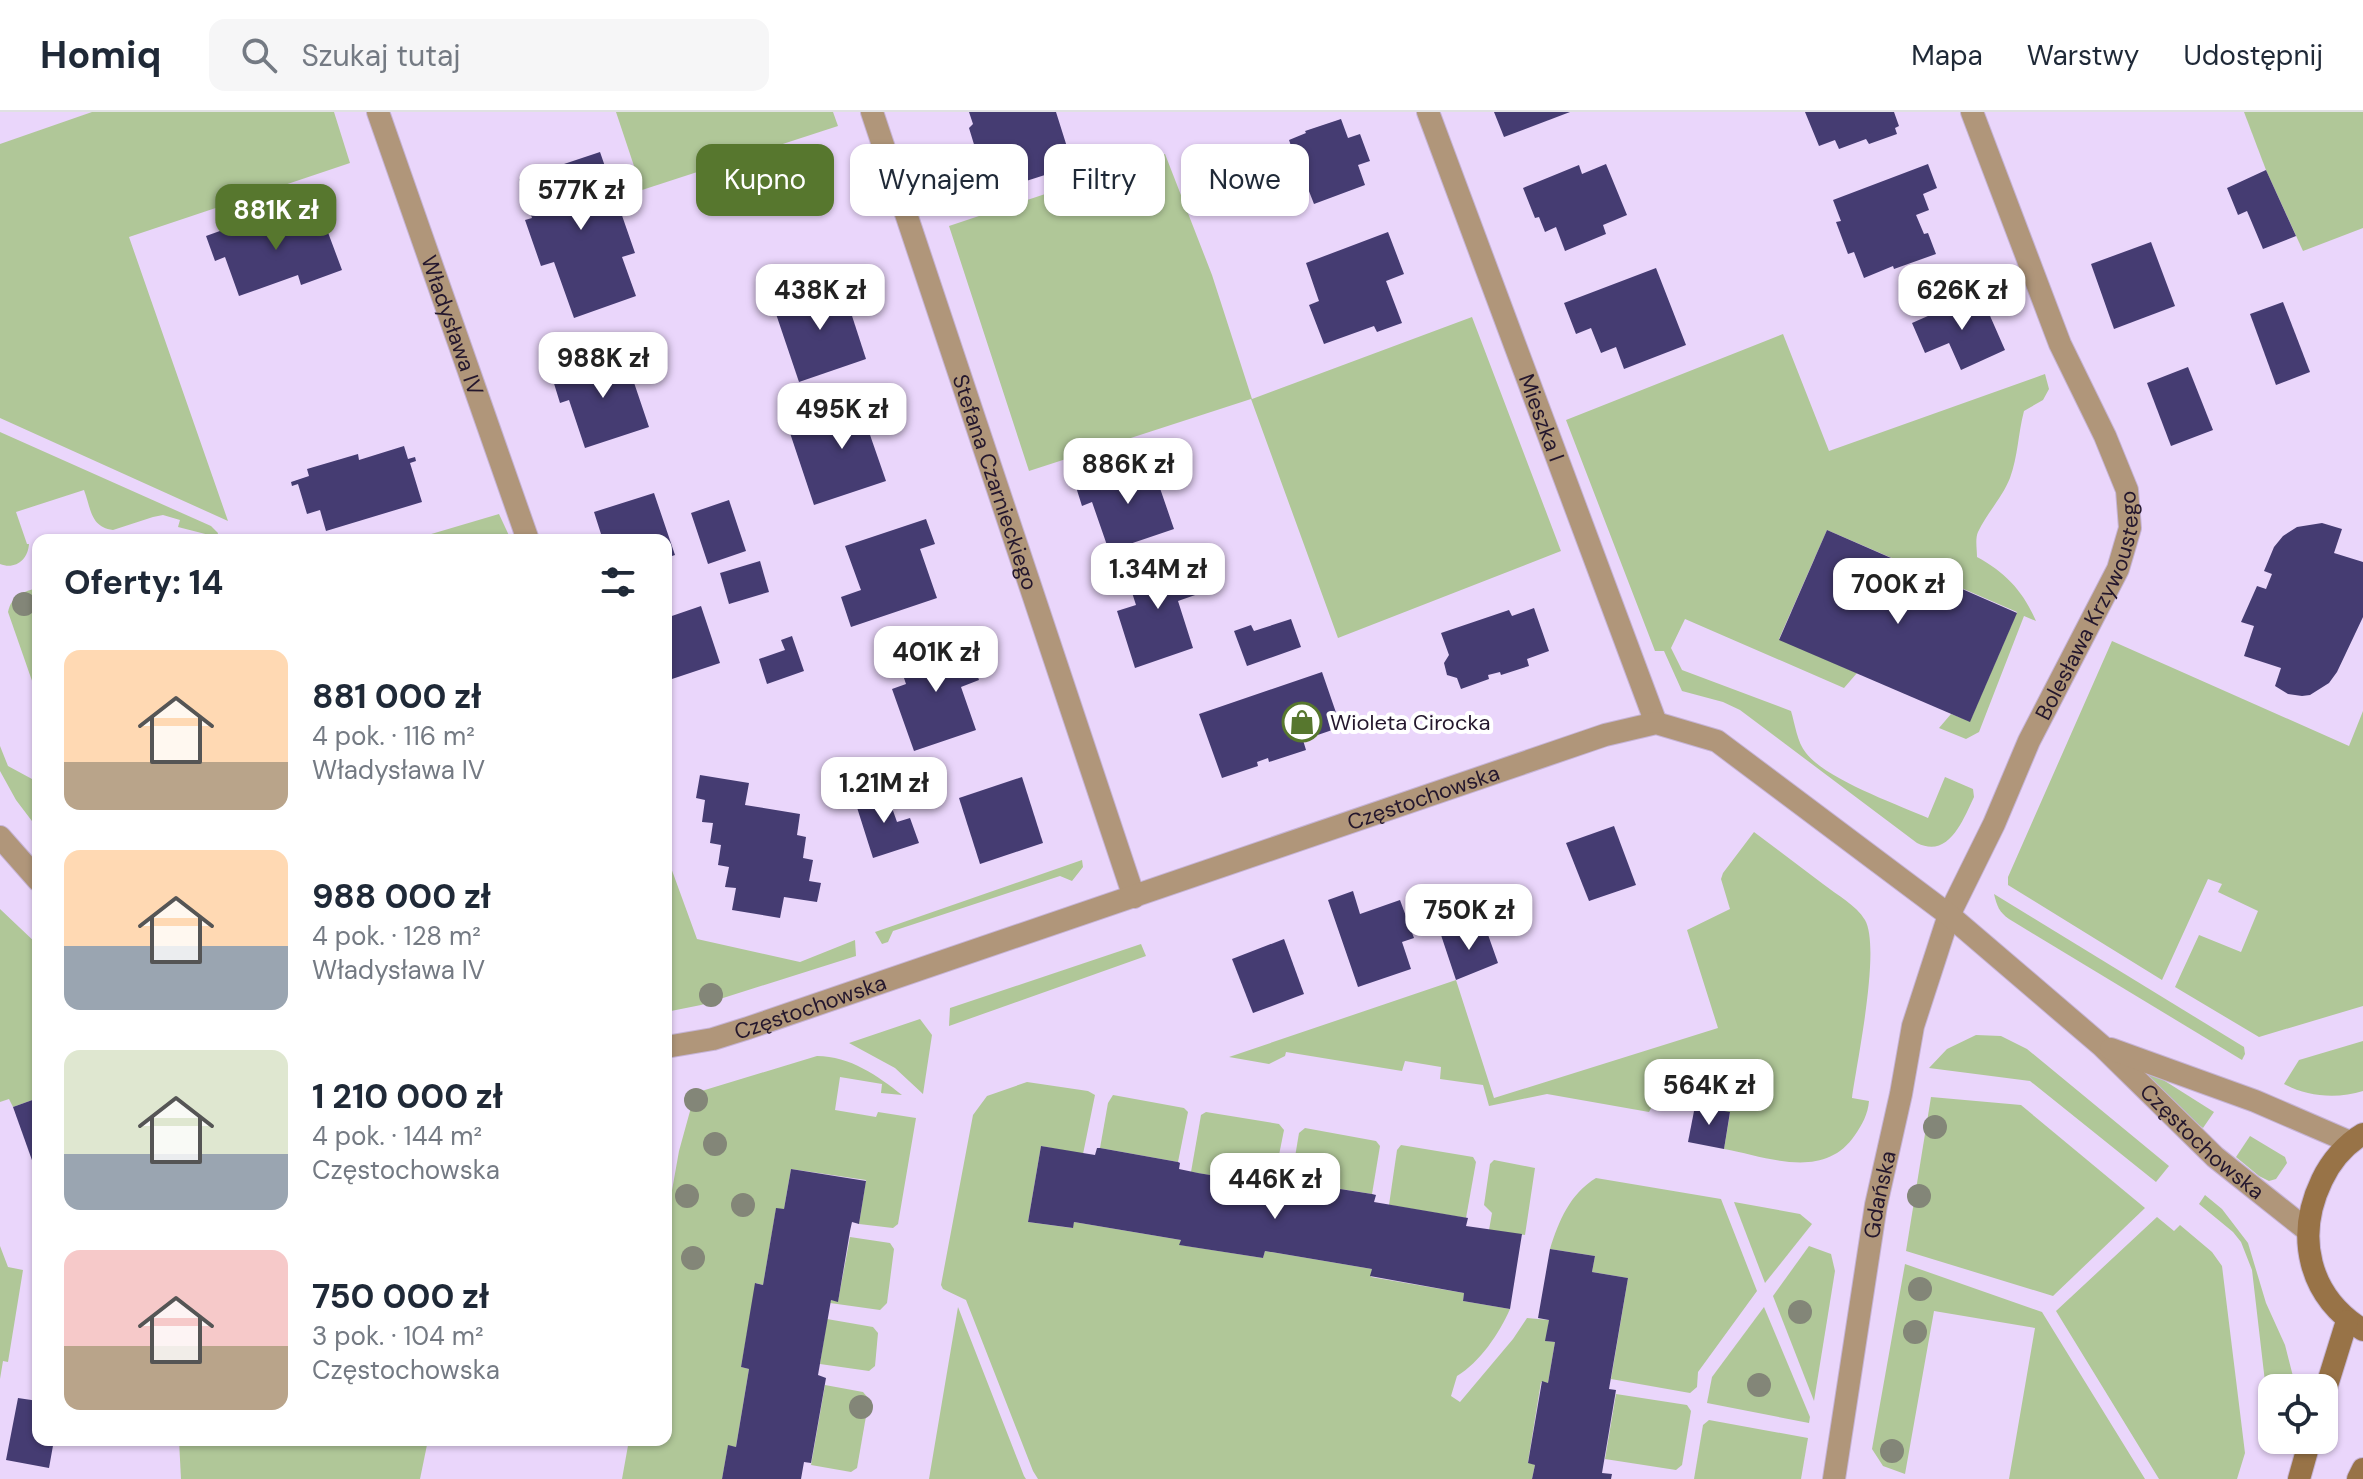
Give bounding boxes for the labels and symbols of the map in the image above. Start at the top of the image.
pin: 577K zł [507,164,655,232]
pin: 881K zł [202,184,350,252]
street label: Władysława IV [415,251,491,400]
pin: 438K zł [746,264,894,332]
pin: 626K zł [1888,264,2036,332]
pin: 988K zł [529,332,677,400]
street label: Stefana Czarnieckiego [946,370,1045,594]
street label: Mieszka I [1512,370,1572,465]
pin: 495K zł [768,383,916,451]
pin: 886K zł [1054,438,1202,506]
street label: Bolesława Krzywoustego [2028,490,2144,725]
pin: 1.34M zł [1075,543,1241,611]
pin: 700K zł [1824,558,1972,626]
pin: 401K zł [862,626,1010,694]
shop icon: Wioleta Cirocka [1281,701,1323,743]
place label: Wioleta Cirocka [1330,708,1490,737]
pin: 1.21M zł [801,757,967,825]
street label: Częstochowska [1343,758,1503,837]
pin: 750K zł [1395,884,1543,952]
street label: Częstochowska [730,967,890,1046]
pin: 564K zł [1635,1059,1783,1127]
street label: Częstochowska [2134,1077,2271,1205]
street label: Gdańska [1857,1148,1902,1241]
pin: 446K zł [1201,1153,1349,1221]

